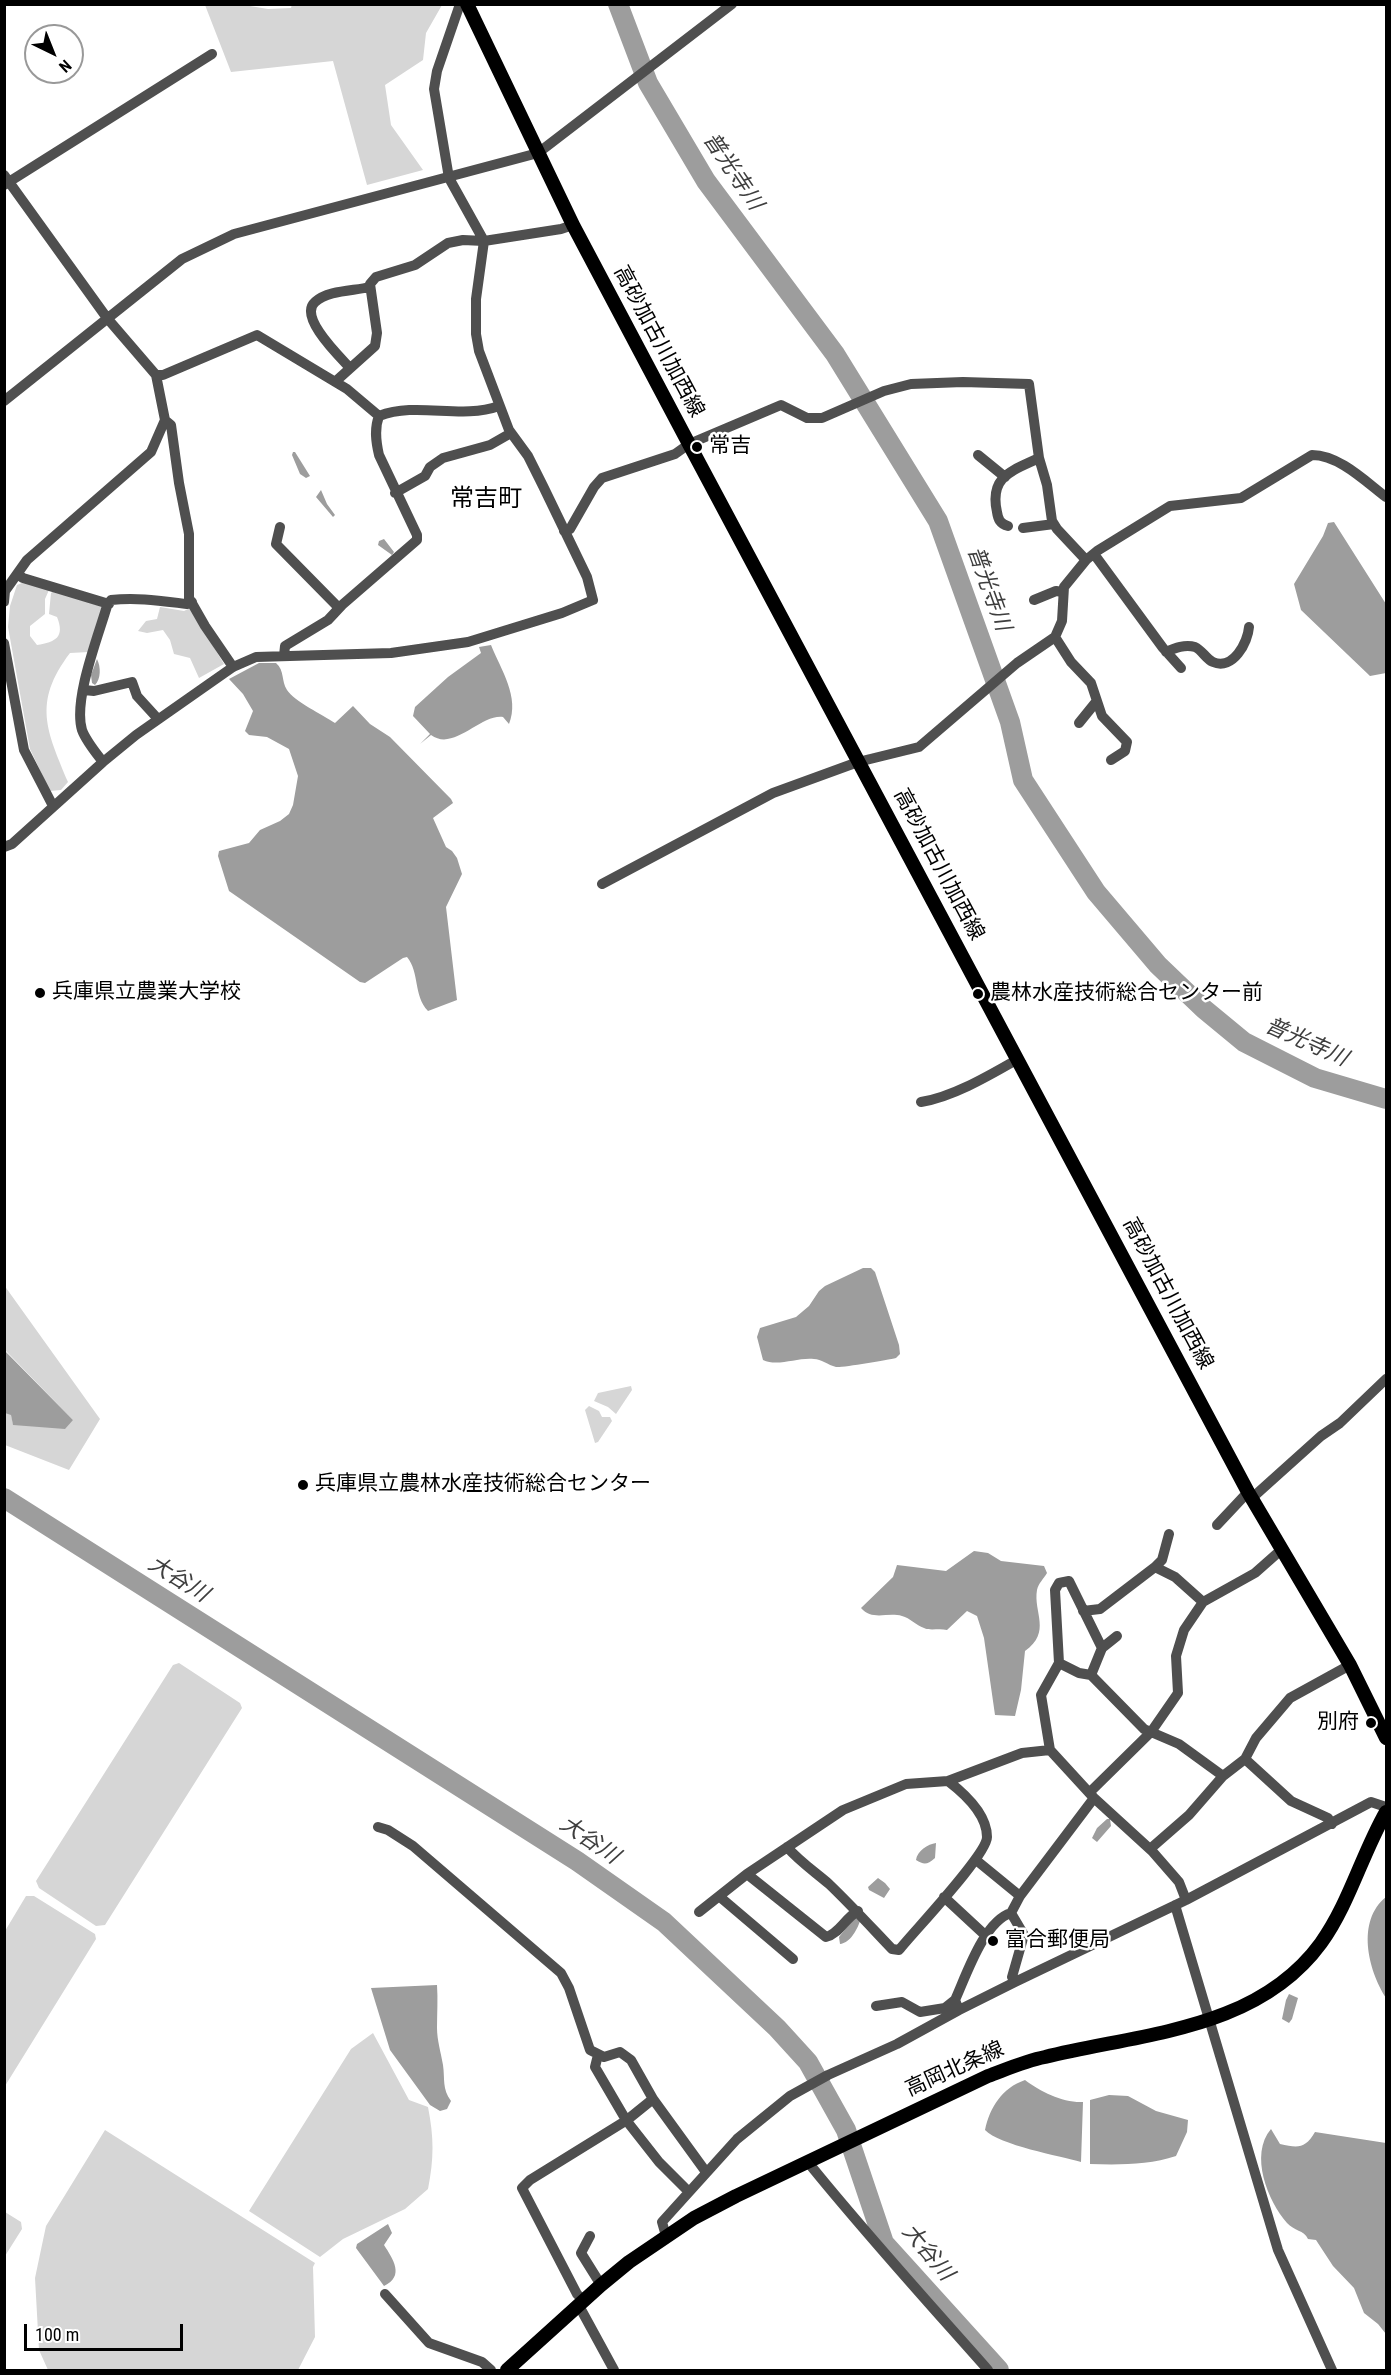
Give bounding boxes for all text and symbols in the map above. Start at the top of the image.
north arrow [24,24,84,84]
text: N [55,56,75,76]
water label: 普光寺川 [696,128,768,216]
street label: 高砂加古川加西線 [607,262,709,422]
place label: 常吉 [709,434,751,460]
marker: 常吉 [690,440,704,454]
district label: 常吉町 [450,486,522,514]
water label: 普光寺川 [961,543,1015,635]
street label: 高砂加古川加西線 [887,785,989,945]
place label: 兵庫県立農業大学校 [52,980,241,1006]
place label: 農林水産技術総合センター前 [990,981,1263,1007]
marker: 兵庫県立農業大学校 [33,986,47,1000]
marker: 農林水産技術総合センター前 [971,987,985,1001]
water label: 普光寺川 [1260,1013,1352,1073]
street label: 高砂加古川加西線 [1116,1214,1218,1374]
place label: 兵庫県立農林水産技術総合センター [315,1472,651,1498]
marker: 兵庫県立農林水産技術総合センター [296,1478,310,1492]
water label: 大谷川 [143,1551,213,1609]
place label: 別府 [1317,1710,1359,1736]
marker: 別府 [1364,1716,1378,1730]
water label: 大谷川 [554,1812,624,1870]
place label: 富合郵便局 [1005,1928,1110,1954]
marker: 富合郵便局 [986,1934,1000,1948]
street label: 高岡北条線 [902,2037,1008,2103]
water label: 大谷川 [896,2219,958,2287]
scale bar [27,2312,186,2350]
text: 100 m [35,2324,79,2345]

